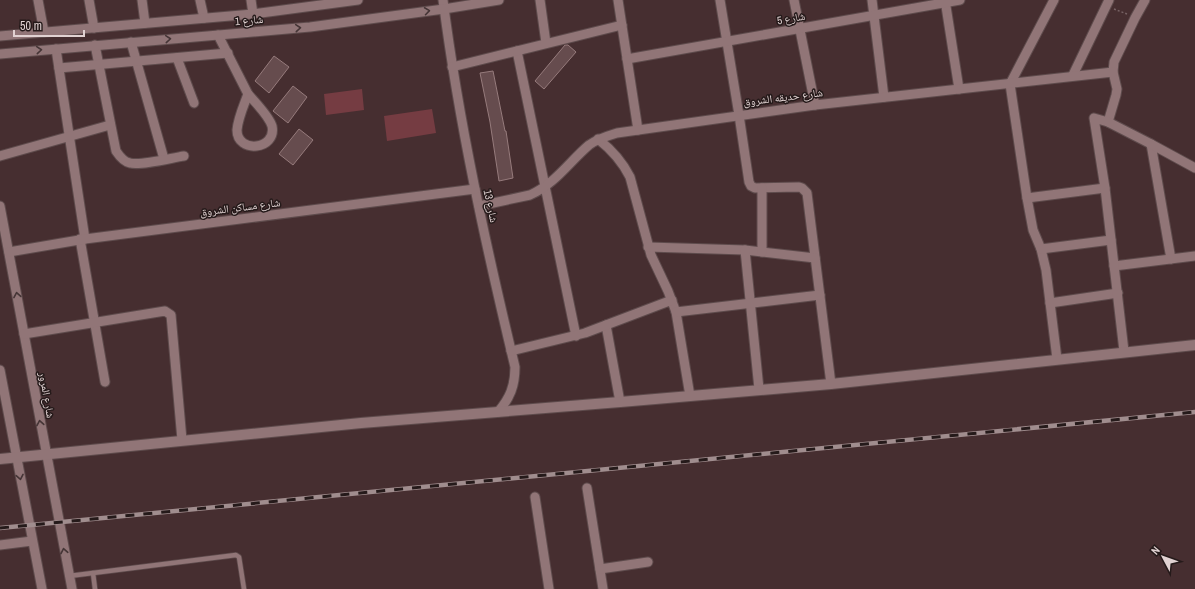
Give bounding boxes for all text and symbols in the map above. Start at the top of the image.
one-way arrow [424,7,430,16]
street label: شارع 5 [776,9,806,27]
scale bar [14,12,84,38]
street label: شارع 1 [234,12,264,28]
text: 50 m [20,18,42,34]
one-way arrow [295,23,301,32]
one-way arrow [165,35,171,44]
one-way arrow [36,46,42,55]
street label: شارع حديقه الشروق [742,85,824,109]
street label: شارع 13 [481,188,501,224]
street label: شارع مساكن الشروق [199,195,281,219]
one-way arrow [13,292,21,298]
street label: شارع المرور [36,370,58,419]
one-way arrow [36,420,45,426]
one-way arrow [15,474,24,480]
north arrow [1143,537,1183,577]
text: N [1148,543,1163,557]
one-way arrow [60,548,69,554]

